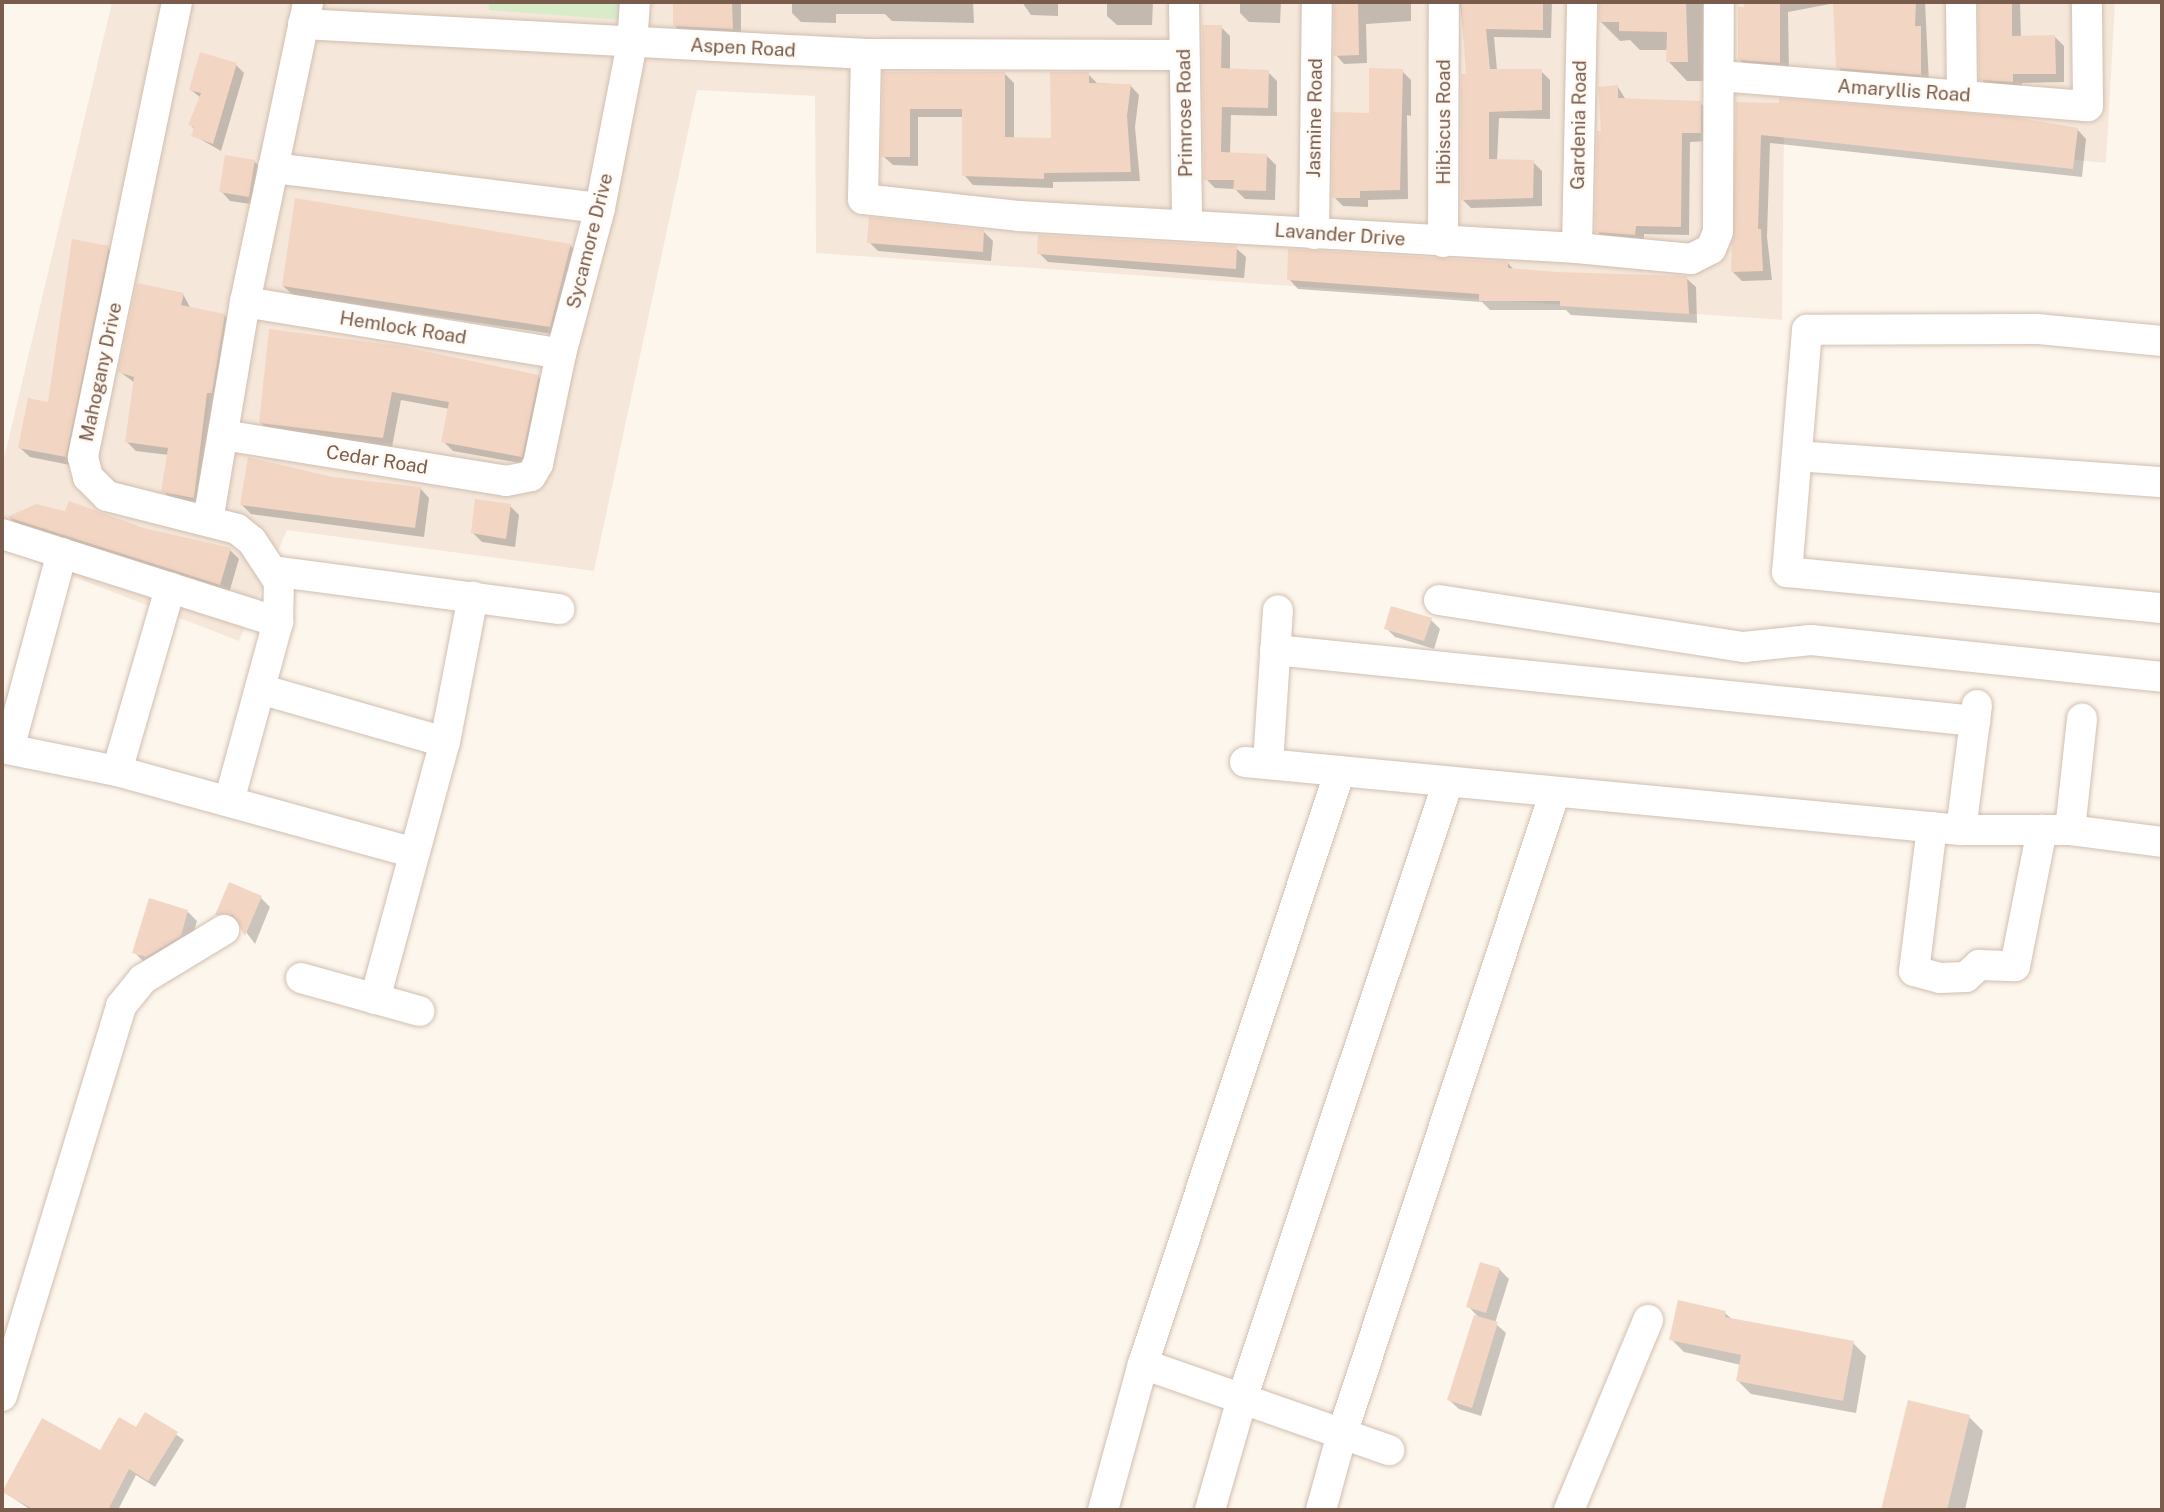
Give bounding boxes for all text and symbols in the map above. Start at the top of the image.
street label: Aspen Road [690,34,796,62]
street label: Primrose Road [1172,48,1198,178]
street label: Jasmine Road [1303,58,1327,178]
street label: Hibiscus Road [1433,59,1455,185]
street label: Gardenia Road [1566,60,1592,190]
street label: Amaryllis Road [1837,75,1971,107]
street label: Sycamore Drive [562,171,618,311]
street label: Lavander Drive [1274,219,1406,251]
street label: Mahogany Drive [75,300,127,444]
street label: Hemlock Road [338,307,468,349]
street label: Cedar Road [324,441,430,479]

